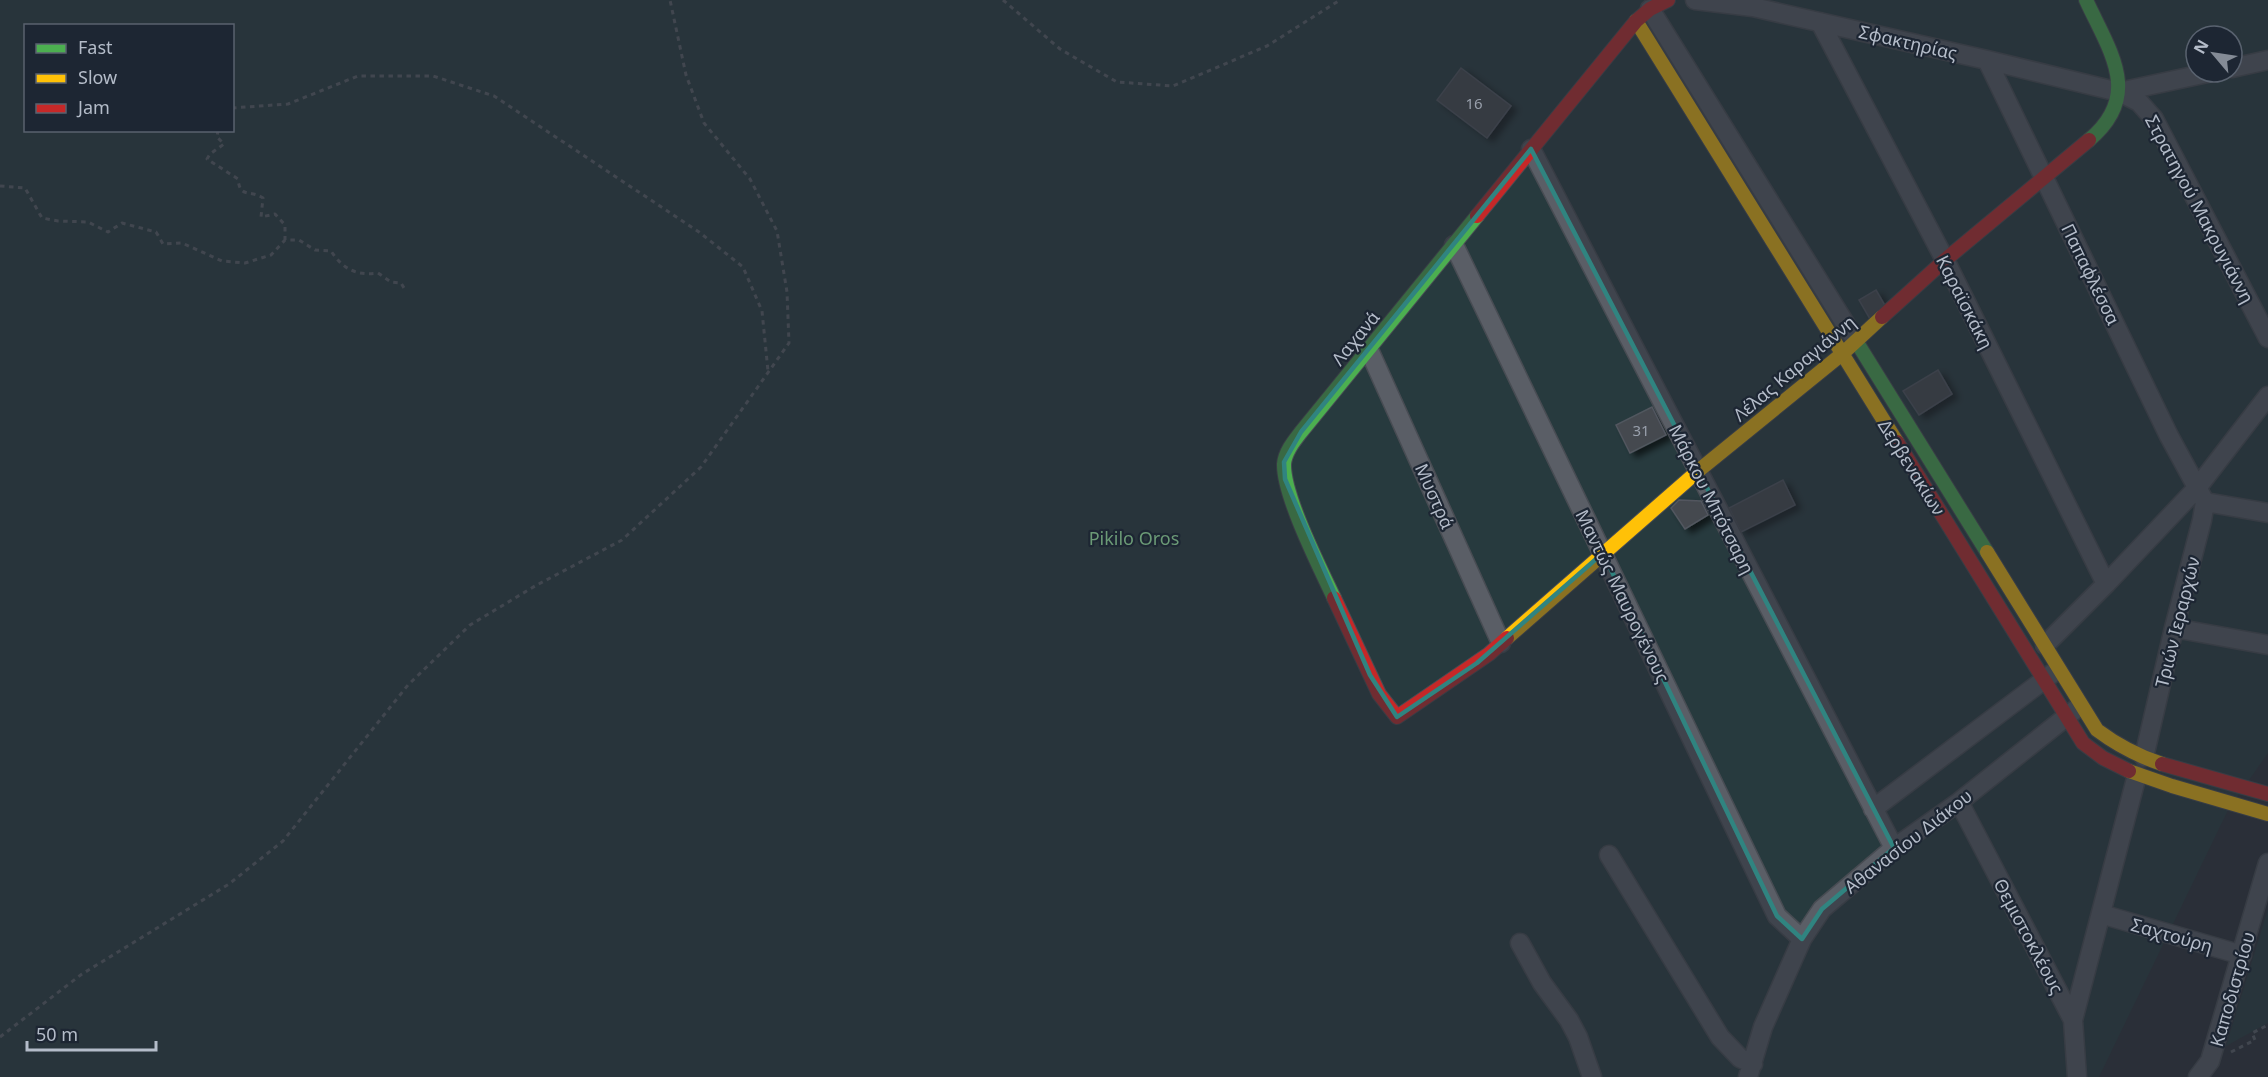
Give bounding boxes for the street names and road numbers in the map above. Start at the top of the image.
street label: Σφακτηρίας [1857,19,1960,65]
street label: Στρατηγού Μακρυγιάννη [2140,111,2260,307]
street label: Παπαφλέσσα [2056,219,2126,329]
street label: Καραϊσκάκη [1931,251,1999,353]
street label: Λαχανά [1326,306,1384,370]
street label: Λέλας Καραγιάννη [1728,310,1860,426]
street label: Δερβενακίων [1873,414,1951,520]
street label: Μάρκου Μπότσαρη [1664,420,1760,578]
street label: Μυστρά [1410,460,1460,532]
street label: Μαντώς Μαυρογένους [1571,505,1675,687]
street label: Τριών Ιεραρχών [2149,554,2205,690]
street label: Αθανασίου Διάκου [1839,784,1977,898]
street label: Θεμιστοκλέους [1988,874,2070,998]
street label: Σαχτούρη [2128,912,2216,958]
street label: Καποδιστρίου [2204,929,2260,1049]

